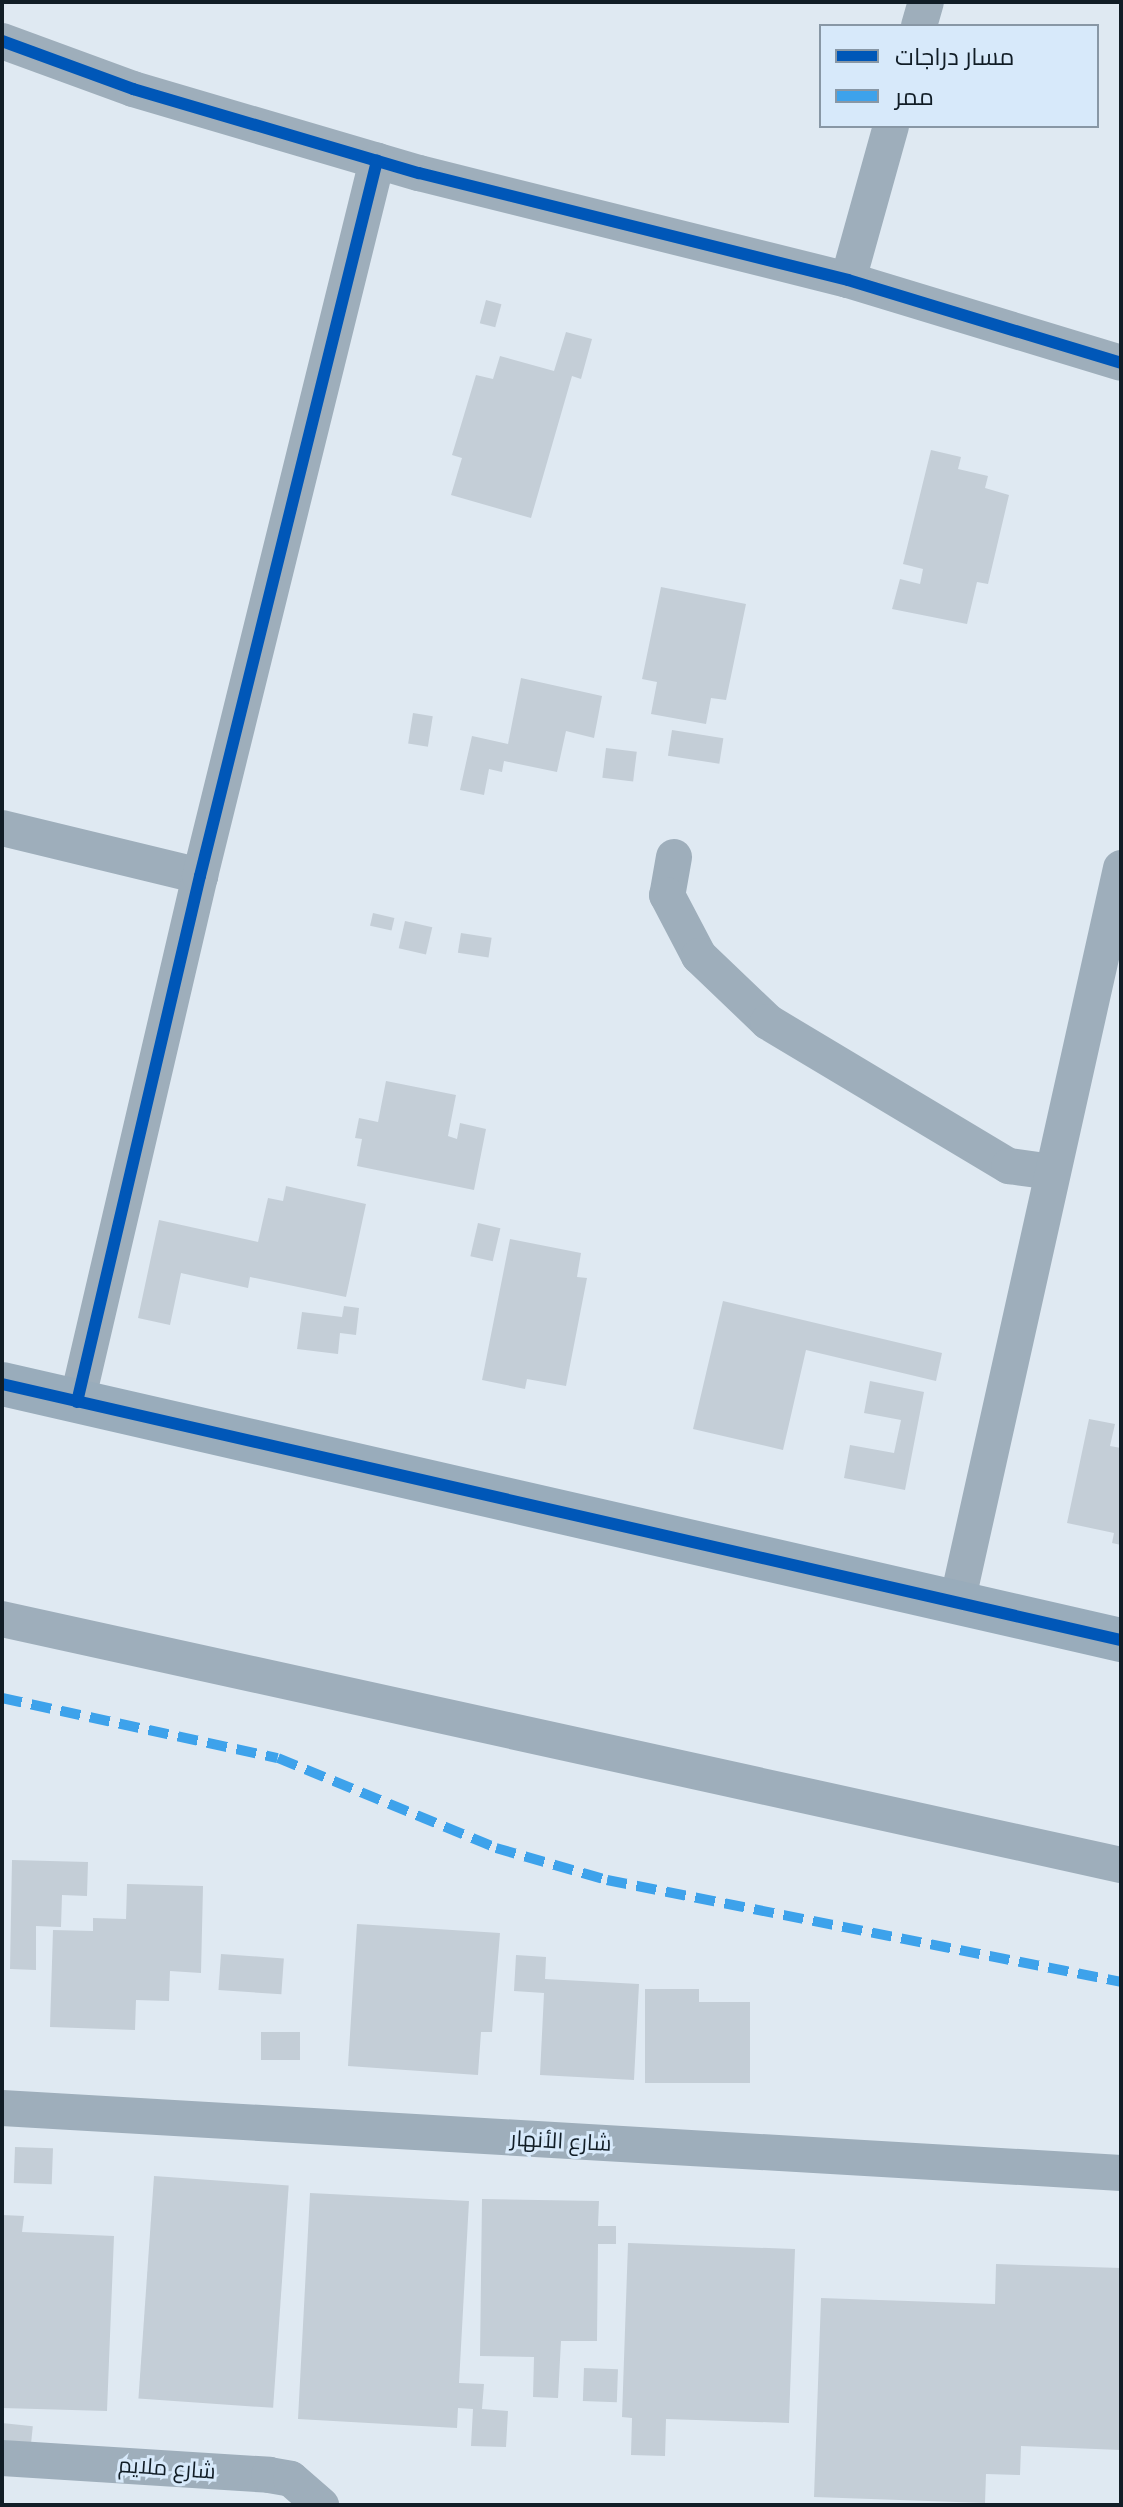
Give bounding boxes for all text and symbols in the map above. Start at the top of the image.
legend [819,24,1099,128]
text: مسار دراجات [895,42,1014,71]
text: ممر [895,82,934,111]
street label: شارع الأنهار [510,2125,612,2157]
street label: شارع ملايم [117,2451,217,2485]

